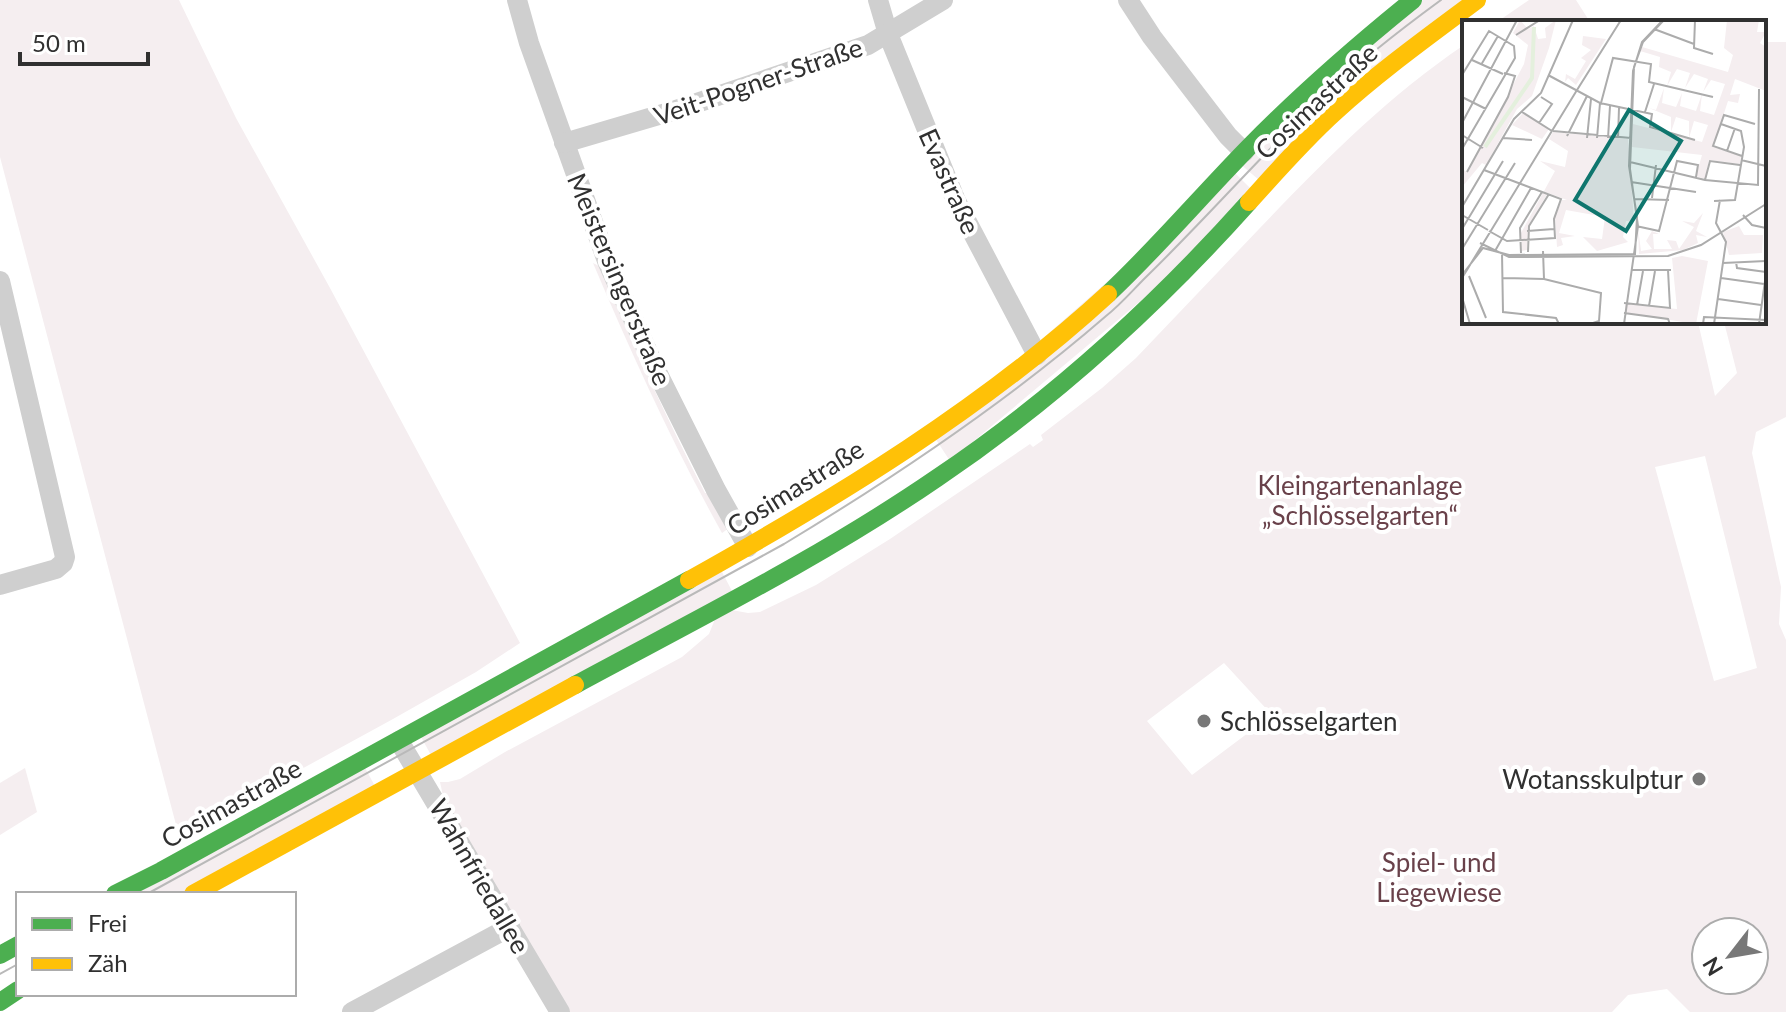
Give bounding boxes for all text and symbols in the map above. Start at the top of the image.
scale bar [20,16,148,66]
inset map [1462,20,1766,324]
text: 50 m [32,28,86,57]
street label: Veit-Pogner-Straße [650,30,866,132]
street label: Cosimastraße [1248,36,1384,166]
street label: Evastraße [913,123,987,239]
street label: Meistersingerstraße [561,168,679,390]
street label: Cosimastraße [721,432,869,542]
park label: Kleingartenanlage „Schlösselgarten“ [1258,469,1462,531]
place label: Schlösselgarten [1220,705,1398,737]
marker: Schlösselgarten [1195,712,1213,730]
street label: Cosimastraße [155,751,307,855]
place label: Wotansskulptur [1502,763,1684,795]
marker: Wotansskulptur [1690,770,1708,788]
street label: Wahnfriedallee [423,793,537,959]
park label: Spiel- und Liegewiese [1376,846,1502,908]
legend [16,892,296,996]
text: Frei [88,908,127,937]
north arrow [1690,916,1770,996]
text: Zäh [88,948,128,977]
text: N [1696,952,1728,981]

